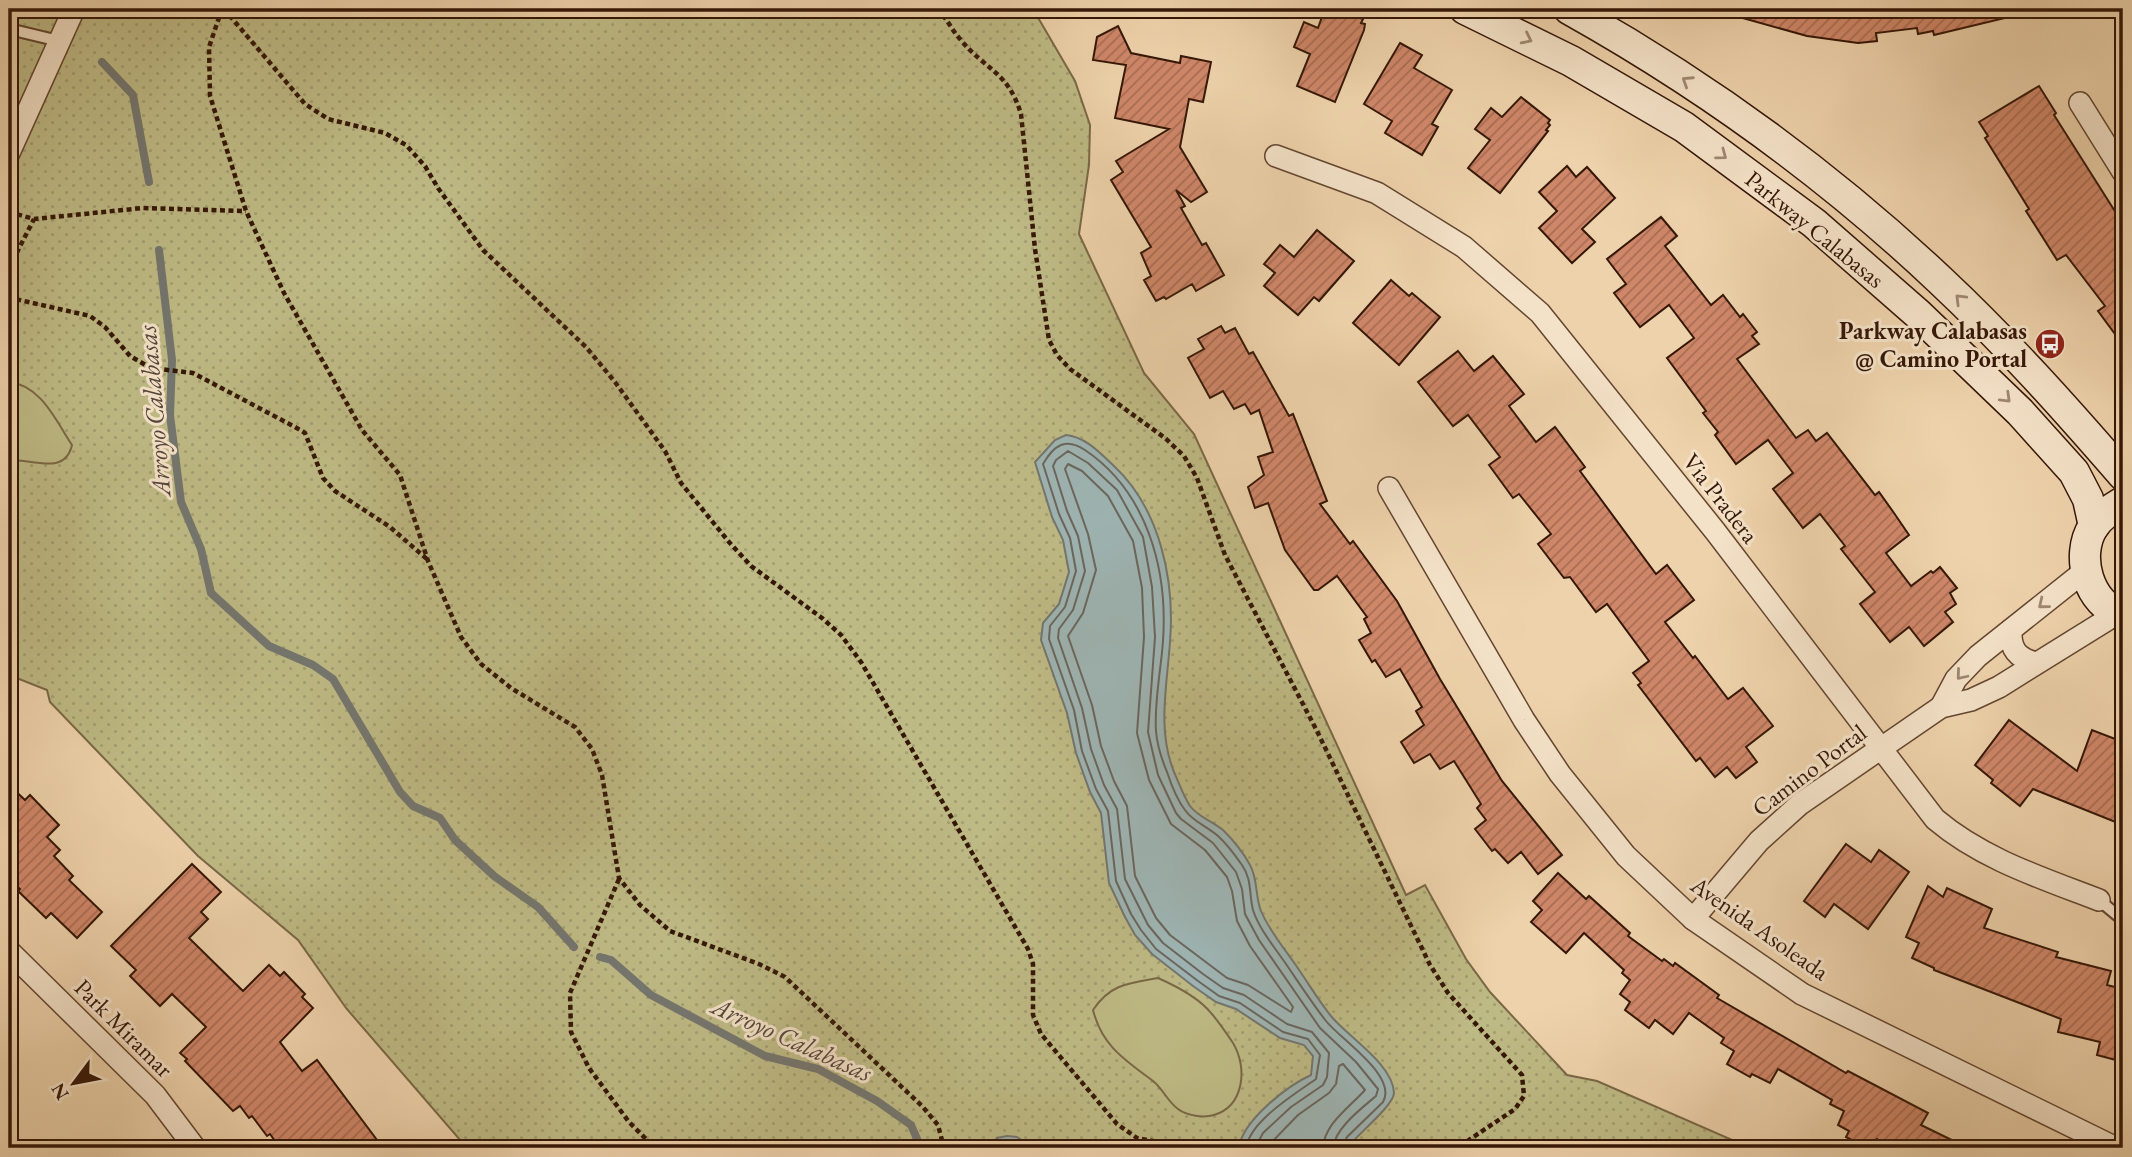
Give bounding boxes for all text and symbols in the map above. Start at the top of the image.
one-way arrow [1520,30,1532,44]
one-way arrow [1682,76,1695,89]
one-way arrow [1714,147,1727,159]
street label: Parkway Calabasas [1739,163,1891,295]
one-way arrow [1955,295,1968,308]
place label: Parkway Calabasas @ Camino Portal [1839,315,2027,374]
water label: Arroyo Calabasas [130,323,179,500]
bus stop icon: Parkway Calabasas @ Camino Portal [2033,327,2067,361]
one-way arrow [1997,390,2010,403]
street label: Via Pradera [1676,447,1766,550]
one-way arrow [2038,596,2050,609]
one-way arrow [1957,667,1969,680]
street label: Camino Portal [1746,717,1873,823]
street label: Avenida Asoleada [1684,868,1835,987]
street label: Park Miramar [68,972,180,1084]
water label: Arroyo Calabasas [705,988,878,1090]
north arrow [38,1048,108,1118]
text: N [45,1078,75,1105]

